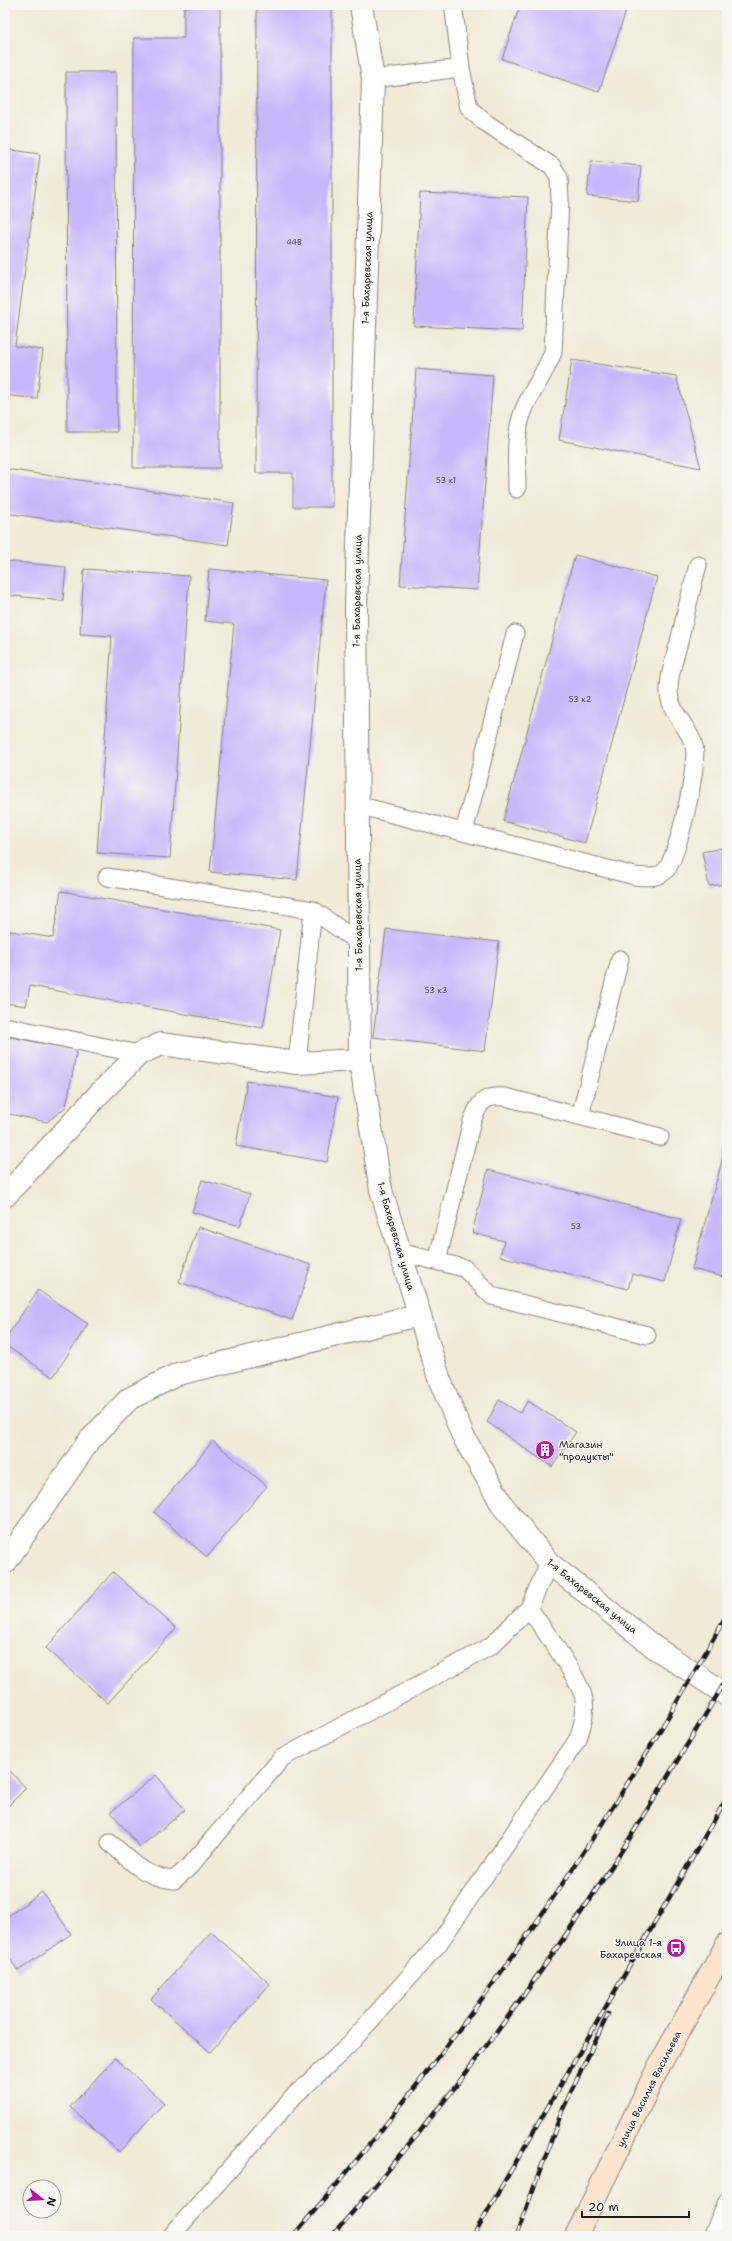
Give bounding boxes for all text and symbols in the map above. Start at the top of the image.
street label: 1-я Бахаревская улица [359,211,375,325]
house number: 44В [286,237,302,248]
house number: 53 к1 [436,475,456,486]
street label: 1-я Бахаревская улица [350,534,364,648]
house number: 53 к2 [569,694,592,705]
street label: 1-я Бахаревская улица [351,858,365,972]
house number: 53 к3 [425,985,447,996]
street label: 1-я Бахаревская улица [374,1180,418,1293]
house number: 53 [571,1221,581,1232]
place label: Магазин "продукты" [559,1438,614,1463]
building icon: Магазин "продукты" [534,1439,556,1461]
street label: 1-я Бахаревская улица [544,1555,641,1637]
place label: Улица 1-я Бахаревская [600,1936,662,1961]
bus stop icon: Улица 1-я Бахаревская [665,1937,687,1959]
street label: улица Василия Васильева [614,2028,684,2149]
north arrow [22,2179,62,2219]
scale bar [582,2193,689,2219]
text: N [43,2195,60,2208]
text: 20 m [588,2199,619,2215]

